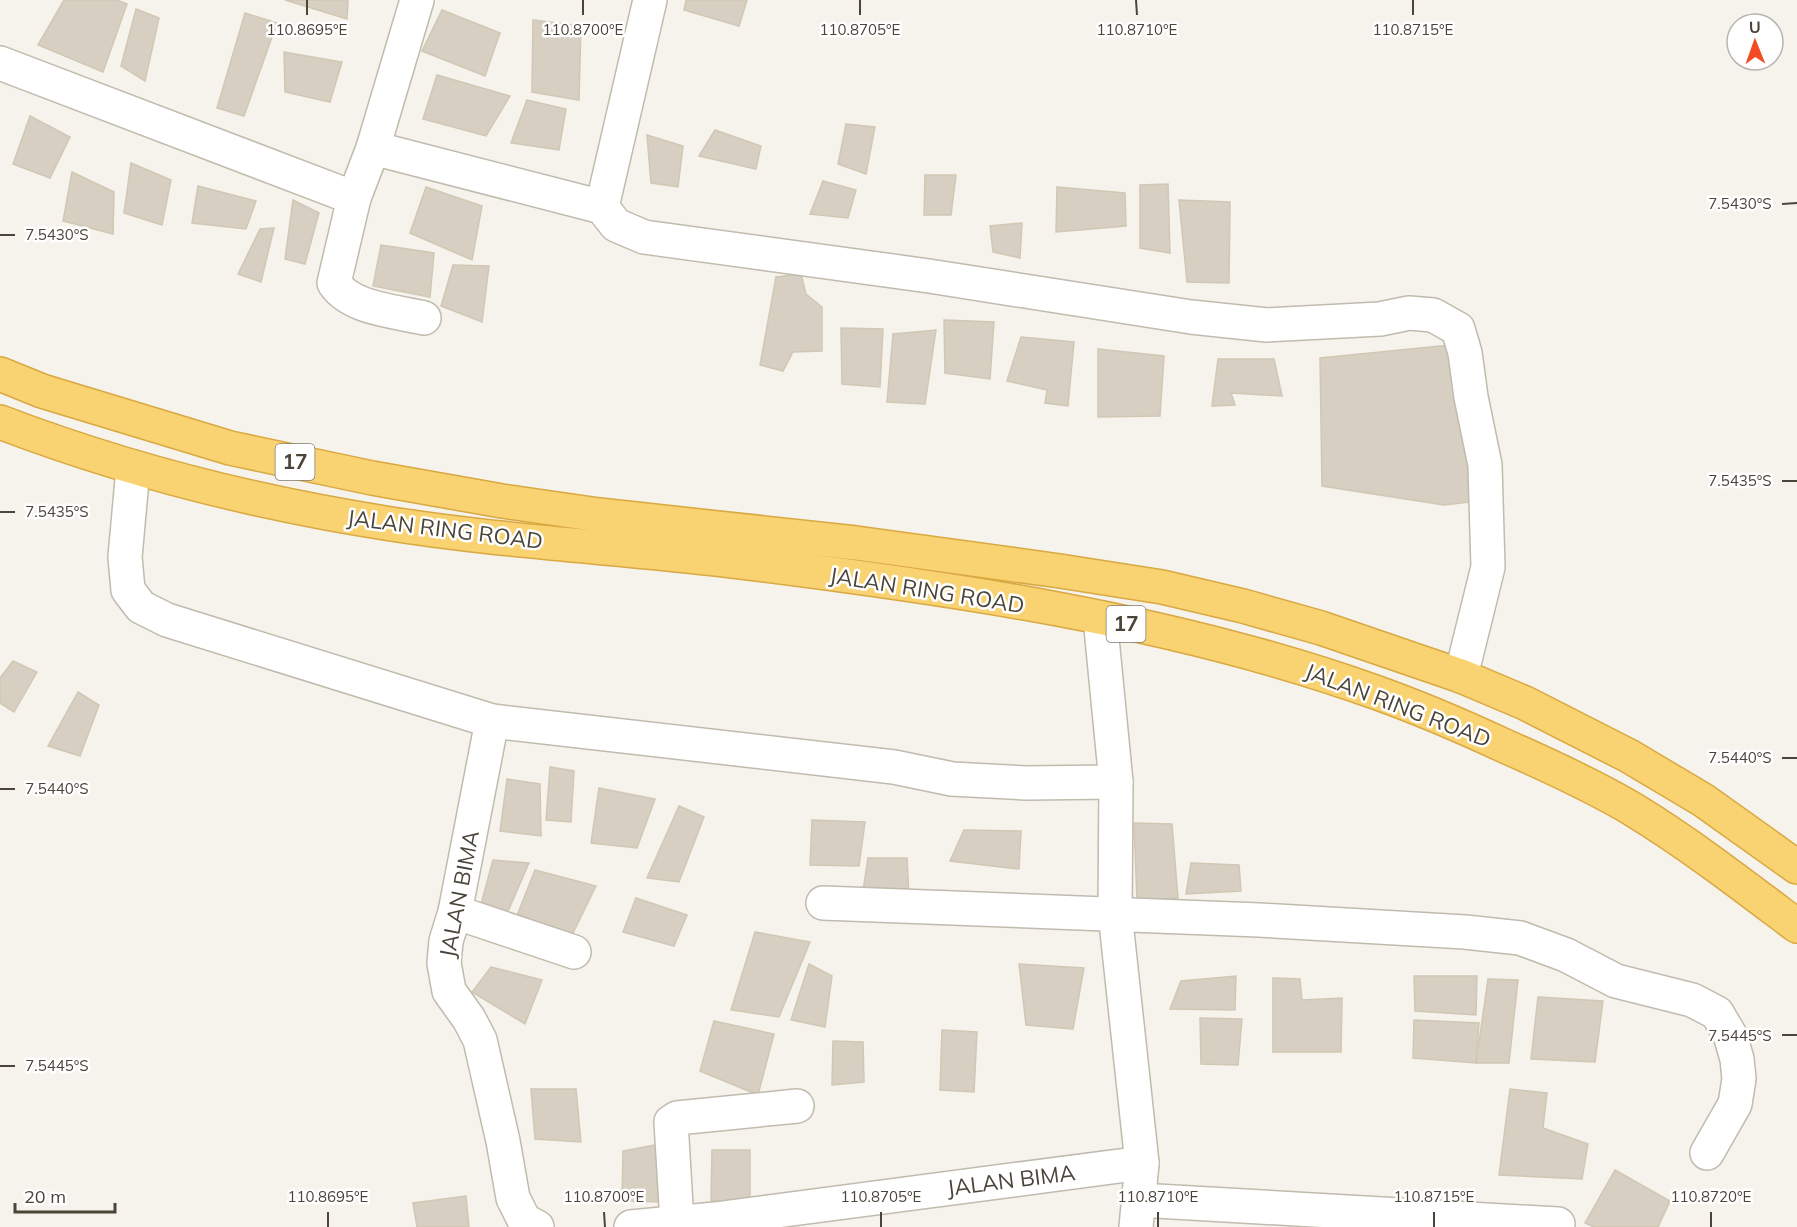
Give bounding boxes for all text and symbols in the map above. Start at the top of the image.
north arrow [1725,12,1785,72]
text: U [1749,17,1761,37]
text: 110.8695°E [267,20,348,39]
text: 110.8700°E [543,20,624,39]
text: 110.8705°E [820,20,901,39]
text: 110.8710°E [1097,20,1178,39]
text: 110.8715°E [1373,20,1454,39]
text: 7.5430°S [1708,194,1772,213]
text: 7.5430°S [25,225,89,244]
road number: 17 [276,444,314,480]
text: 7.5435°S [1708,471,1772,490]
text: 7.5435°S [25,502,89,521]
street label: JALAN RING ROAD [346,503,544,555]
street label: JALAN RING ROAD [828,561,1026,619]
road number: 17 [1106,606,1146,642]
street label: JALAN RING ROAD [1301,657,1495,753]
text: 7.5440°S [1708,748,1772,767]
text: 7.5440°S [25,779,89,798]
street label: JALAN BIMA [433,828,485,960]
text: 7.5445°S [1708,1026,1772,1045]
text: 7.5445°S [25,1056,89,1075]
street label: JALAN BIMA [945,1158,1077,1202]
scale bar [15,1176,116,1214]
text: 20 m [24,1185,66,1208]
text: 110.8695°E [288,1187,369,1206]
text: 110.8700°E [564,1187,645,1206]
text: 110.8705°E [841,1187,922,1206]
text: 110.8710°E [1118,1187,1199,1206]
text: 110.8715°E [1394,1187,1475,1206]
text: 110.8720°E [1671,1187,1752,1206]

